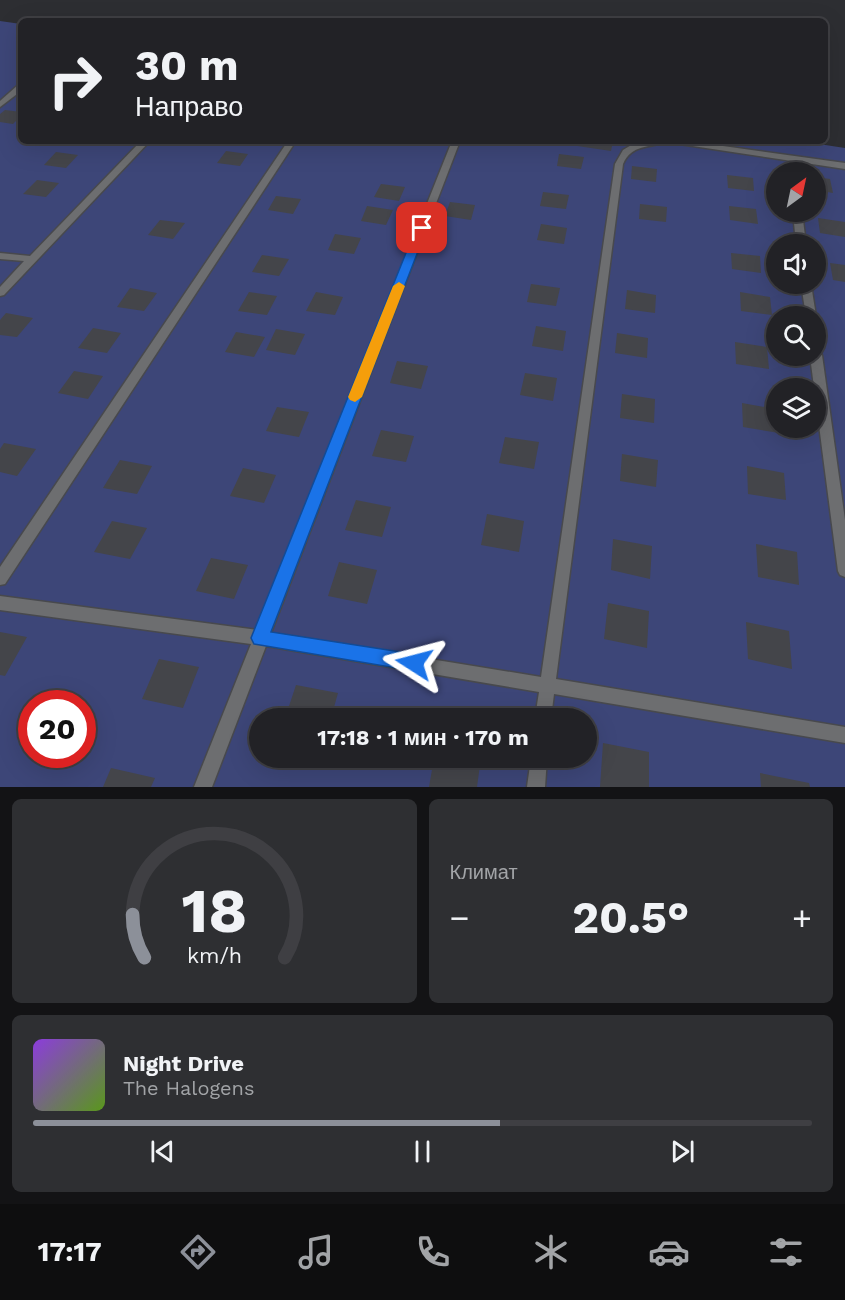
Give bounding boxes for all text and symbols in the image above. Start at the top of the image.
text: 30 m [135,41,239,90]
icon: right [36,42,114,120]
text: Направо [135,91,243,123]
north arrow [766,162,826,222]
map controls [766,162,826,438]
pin [396,202,447,253]
icon: arrive [405,211,438,244]
button: sound [766,234,826,294]
button: search [766,306,826,366]
button: layers [766,378,826,438]
position arrow [382,631,446,695]
speed limit sign: 20 [18,690,96,768]
text: 17:18 · 1 мин · 170 m [317,725,529,750]
text: Климат [450,860,518,884]
text: 18 [181,874,247,947]
text: 20.5° [572,891,689,944]
text: − [450,898,469,937]
text: + [792,898,812,937]
text: km/h [187,943,242,968]
text: Night Drive [123,1051,244,1076]
text: The Halogens [123,1076,255,1100]
icon: previous [146,1135,179,1168]
icon: pause [406,1135,439,1168]
icon: next [666,1135,699,1168]
icon: directions [177,1231,219,1273]
icon: music [295,1231,337,1273]
icon: phone [412,1231,454,1273]
icon: climate [530,1231,572,1273]
icon: car [648,1231,690,1273]
icon: filters [765,1231,807,1273]
text: 17:17 [38,1236,102,1268]

